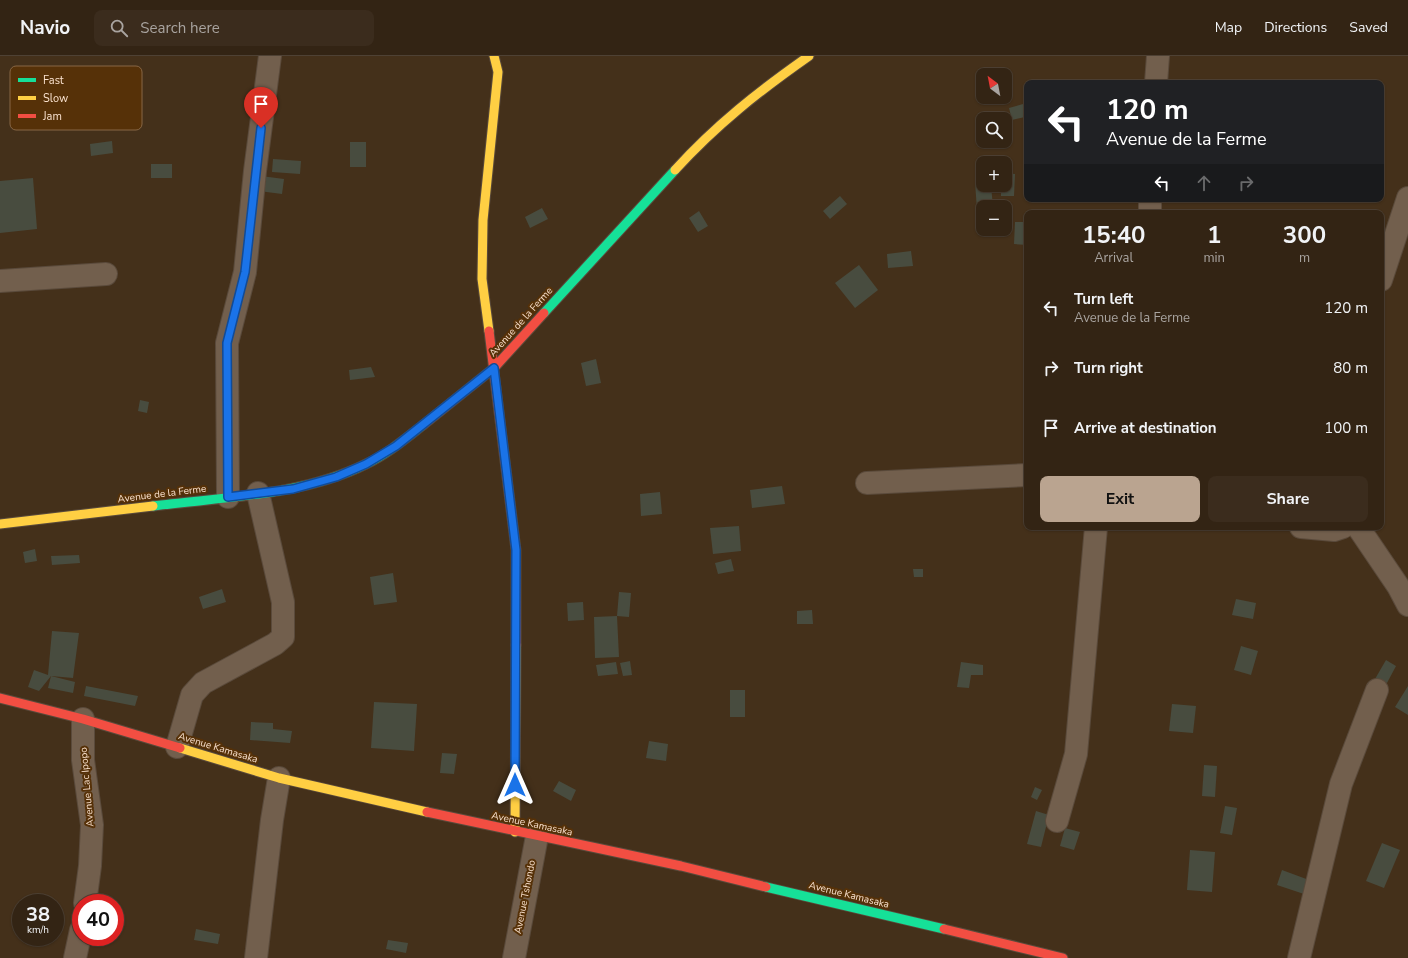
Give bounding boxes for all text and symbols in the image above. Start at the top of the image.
search box [94,10,374,46]
text: Navio [20,15,70,41]
icon: search [108,17,130,39]
text: Search here [140,18,220,38]
text: Map [1215,18,1242,37]
text: Directions [1264,18,1327,37]
text: Saved [1349,18,1388,37]
legend [10,66,142,130]
north arrow [976,68,1012,104]
map controls [976,68,1012,236]
text: Fast [43,73,64,88]
pin [244,87,278,128]
text: Slow [43,91,68,106]
text: 120 m [1106,91,1189,129]
icon: arrive [250,93,272,115]
icon: left [1040,96,1092,148]
text: Jam [42,109,62,124]
button: search [976,112,1012,148]
text: Avenue de la Ferme [1106,127,1267,151]
button: + [976,156,1012,192]
icon: left [1151,172,1173,194]
icon: ahead [1193,172,1215,194]
icon: right [1235,172,1257,194]
button: − [976,200,1012,236]
text: 15:40 [1082,219,1145,251]
text: 1 [1207,219,1221,251]
text: 300 [1283,219,1326,251]
text: Arrival [1094,249,1133,267]
text: min [1203,249,1225,267]
text: m [1299,249,1310,267]
street label: Avenue de la Ferme [486,284,556,360]
text: Turn left [1074,289,1133,309]
icon: left [1040,297,1062,319]
text: 120 m [1324,298,1368,318]
text: Avenue de la Ferme [1074,309,1190,327]
icon: right [1040,357,1062,379]
text: Turn right [1074,358,1143,378]
text: 80 m [1333,358,1368,378]
icon: arrive [1040,417,1062,439]
text: Arrive at destination [1074,418,1217,438]
text: 100 m [1324,418,1368,438]
button: Exit [1040,476,1200,522]
button: Share [1208,476,1368,522]
street label: Avenue de la Ferme [117,482,207,506]
street label: Avenue Kamasaka [177,729,259,767]
street label: Avenue Lac Ipopo [77,746,97,827]
position arrow [494,764,536,806]
street label: Avenue Kamasaka [490,809,574,839]
street label: Avenue Tshondo [511,858,539,935]
street label: Avenue Kamasaka [807,878,891,912]
speed limit sign: 40 [72,894,124,946]
text: 38 [26,901,50,928]
text: km/h [27,923,49,937]

